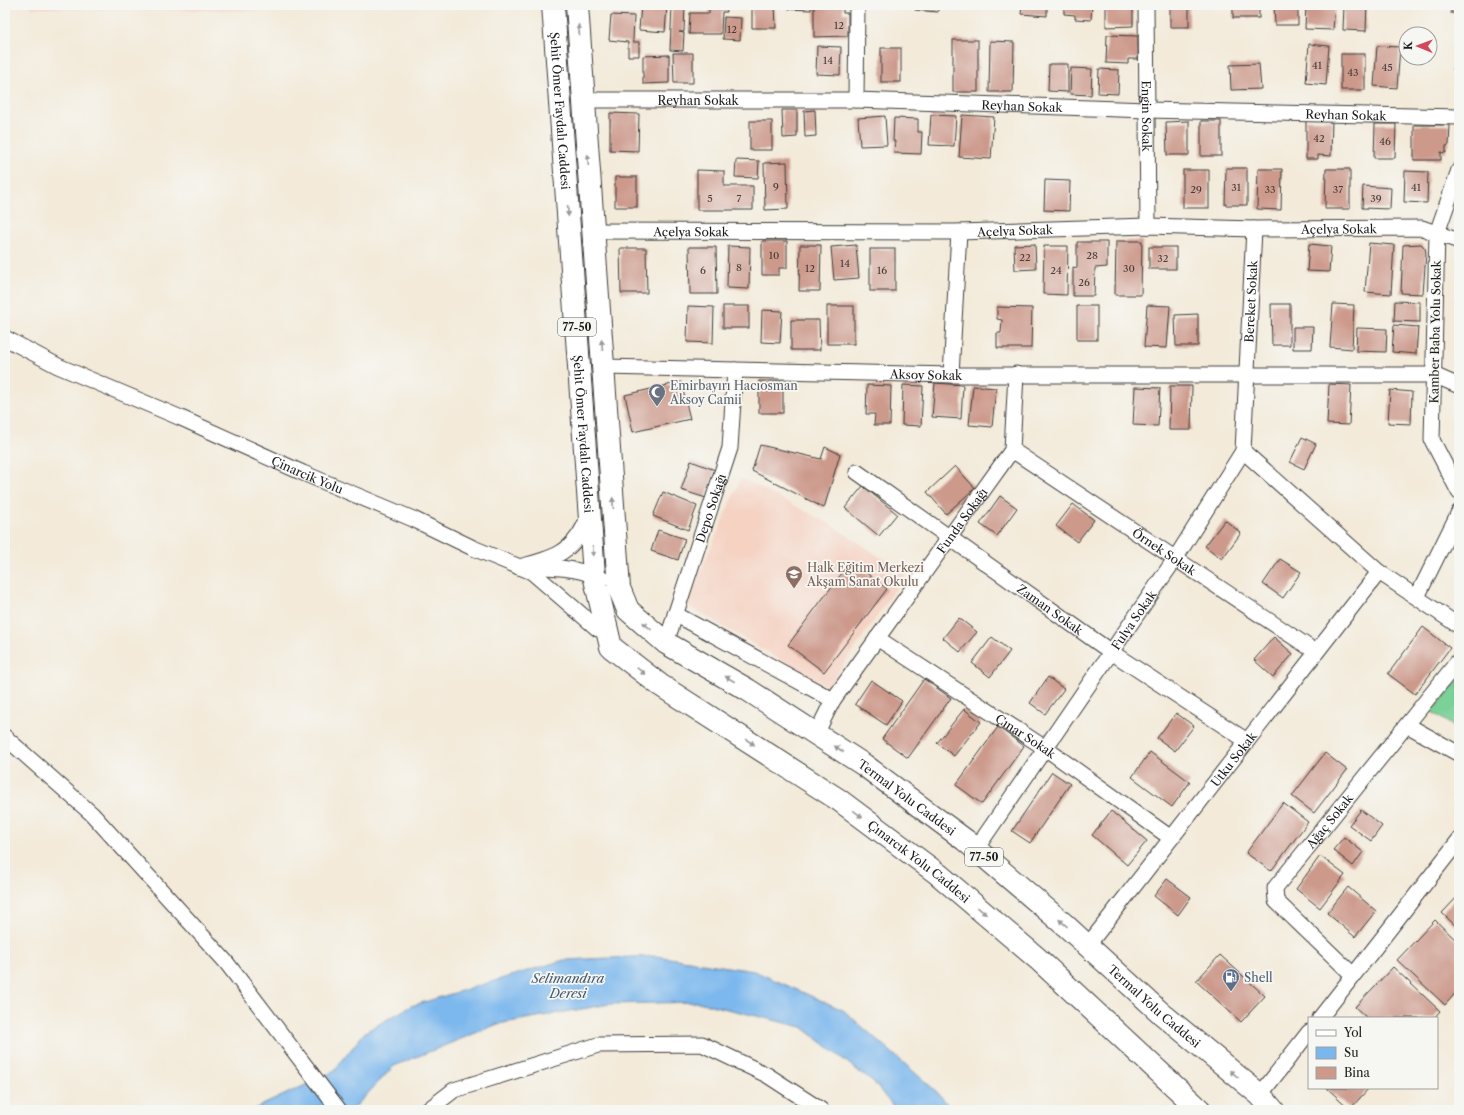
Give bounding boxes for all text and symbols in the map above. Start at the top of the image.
house number: 12 [834,19,844,32]
house number: 12 [727,23,737,36]
one-way arrow [576,24,583,36]
north arrow [1398,26,1438,66]
street label: Şehit Ömer Faydalı Caddesi [547,31,574,191]
text: K [1401,40,1415,50]
house number: 14 [823,54,833,67]
house number: 41 [1312,59,1323,72]
house number: 45 [1381,61,1393,74]
house number: 43 [1347,66,1359,79]
street label: Engin Sokak [1139,80,1155,153]
street label: Reyhan Sokak [658,93,740,108]
street label: Reyhan Sokak [981,97,1064,115]
street label: Reyhan Sokak [1305,106,1387,123]
house number: 42 [1313,132,1325,145]
house number: 46 [1379,135,1391,148]
one-way arrow [585,154,592,166]
house number: 9 [773,180,779,193]
house number: 31 [1231,181,1242,194]
house number: 41 [1411,181,1422,194]
house number: 29 [1190,183,1202,196]
house number: 33 [1264,183,1276,196]
house number: 37 [1333,183,1343,196]
house number: 5 [707,192,713,205]
house number: 7 [737,192,742,205]
house number: 39 [1370,192,1382,205]
one-way arrow [565,205,572,217]
street label: Açelya Sokak [976,221,1054,239]
street label: Açelya Sokak [1300,221,1378,236]
street label: Açelya Sokak [652,224,730,239]
house number: 10 [769,249,779,262]
house number: 28 [1086,249,1098,262]
house number: 22 [1019,251,1031,264]
house number: 32 [1157,252,1169,265]
house number: 14 [840,257,850,270]
street label: Bereket Sokak [1241,259,1260,343]
street label: Kamber Baba Yolu Sokak [1426,259,1444,404]
house number: 8 [736,261,742,274]
house number: 12 [805,262,815,275]
house number: 30 [1123,262,1135,275]
house number: 6 [700,264,706,277]
house number: 16 [877,264,887,277]
house number: 24 [1050,264,1062,277]
house number: 26 [1078,276,1090,289]
road number: 77-50 [558,318,596,336]
one-way arrow [598,339,605,351]
street label: Şehit Ömer Faydalı Caddesi [571,354,597,514]
street label: Aksoy Sokak [889,366,963,383]
place label: Emirbayırı Hacıosman Aksoy Camii [669,378,798,407]
mosque icon: Emirbayırı Hacıosman Aksoy Camii [647,382,667,407]
street label: Çinarcik Yolu [269,452,346,497]
street label: Depo Sokağı [692,471,729,545]
street label: Funda Sokağı [933,484,990,556]
one-way arrow [609,497,616,509]
street label: Örnek Sokak [1130,524,1200,579]
one-way arrow [589,545,596,557]
place label: Halk Eğitim Merkezi Akşam Sanat Okulu [806,560,924,589]
school or university icon: Halk Eğitim Merkezi Akşam Sanat Okulu [784,564,804,589]
street label: Zaman Sokak [1015,581,1087,638]
street label: Fulya Sokak [1108,586,1160,652]
one-way arrow [642,622,652,631]
one-way arrow [636,666,647,675]
one-way arrow [724,676,736,683]
street label: Çınar Sokak [993,710,1060,762]
street label: Utku Sokak [1207,728,1260,789]
one-way arrow [744,739,755,746]
one-way arrow [834,745,845,753]
street label: Termal Yolu Caddesi [855,756,959,838]
street label: Ağaç Sokak [1302,790,1356,852]
one-way arrow [853,810,863,818]
street label: Çınarcık Yolu Caddesi [865,817,974,906]
road number: 77-50 [965,848,1003,866]
one-way arrow [977,907,988,916]
one-way arrow [1058,919,1068,928]
street label: Termal Yolu Caddesi [1105,961,1204,1051]
fuel station icon: Shell [1221,967,1241,992]
water label: Selimandıra Deresi [531,970,604,1001]
place label: Shell [1244,970,1273,985]
legend [1308,1017,1438,1089]
text: Yol [1343,1025,1362,1040]
text: Su [1344,1045,1359,1060]
text: Bina [1344,1065,1371,1080]
one-way arrow [1229,1070,1239,1079]

